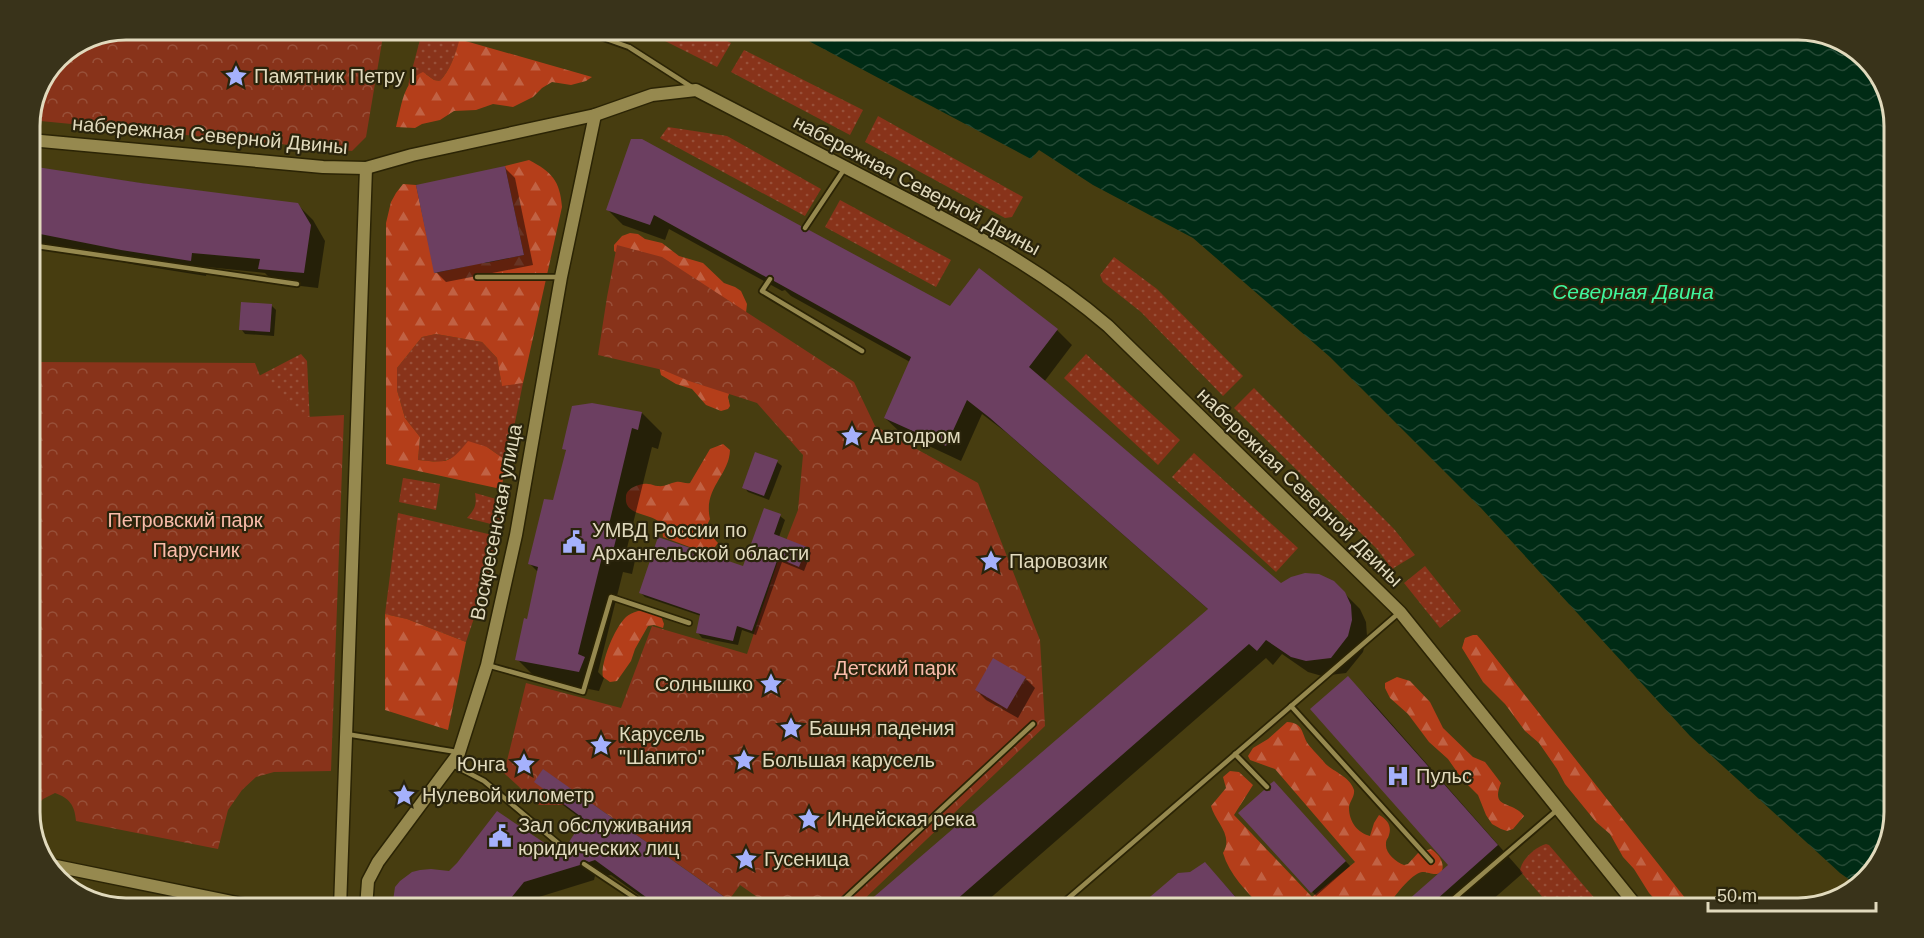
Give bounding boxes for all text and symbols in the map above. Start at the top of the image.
place icon: Памятник Петру I [223,63,249,89]
place label: Памятник Петру I [254,65,416,87]
street label: набережная Северной Двины [790,110,1044,260]
street label: набережная Северной Двины [71,112,349,158]
water label: Северная Двина [1552,280,1714,303]
street label: набережная Северной Двины [1193,383,1407,591]
street label: Воскресенская улица [466,421,526,622]
place icon: Автодром [839,423,865,449]
place label: Автодром [870,425,961,447]
park label: Петровский парк [107,509,263,531]
place label: УМВД России по Архангельской области [592,519,809,564]
public building icon: УМВД России по Архангельской области [561,529,587,555]
park label: Парусник [152,539,240,561]
place icon: Паровозик [978,548,1004,574]
place label: Паровозик [1009,550,1107,572]
park label: Детский парк [834,657,956,679]
place icon: Солнышко [758,671,784,697]
place label: Солнышко [655,673,753,695]
place icon: Башня падения [778,715,804,741]
place label: Башня падения [809,717,955,739]
place label: Карусель "Шапито" [619,723,705,768]
place icon: Карусель "Шапито" [588,732,614,758]
place icon: Большая карусель [731,747,757,773]
place label: Большая карусель [762,749,935,771]
place icon: Юнга [511,751,537,777]
place label: Юнга [457,753,507,775]
hospital icon: Пульс [1385,763,1411,789]
place label: Пульс [1416,765,1472,787]
place icon: Нулевой километр [391,782,417,808]
place label: Нулевой километр [422,784,594,806]
place icon: Индейская река [796,806,822,832]
place label: Индейская река [827,808,977,830]
place label: Зал обслуживания юридических лиц [518,814,692,859]
public building icon: Зал обслуживания юридических лиц [487,823,513,849]
place icon: Гусеница [733,846,759,872]
place label: Гусеница [764,848,850,870]
scale bar [1708,875,1876,913]
text: 50 m [1717,886,1757,906]

